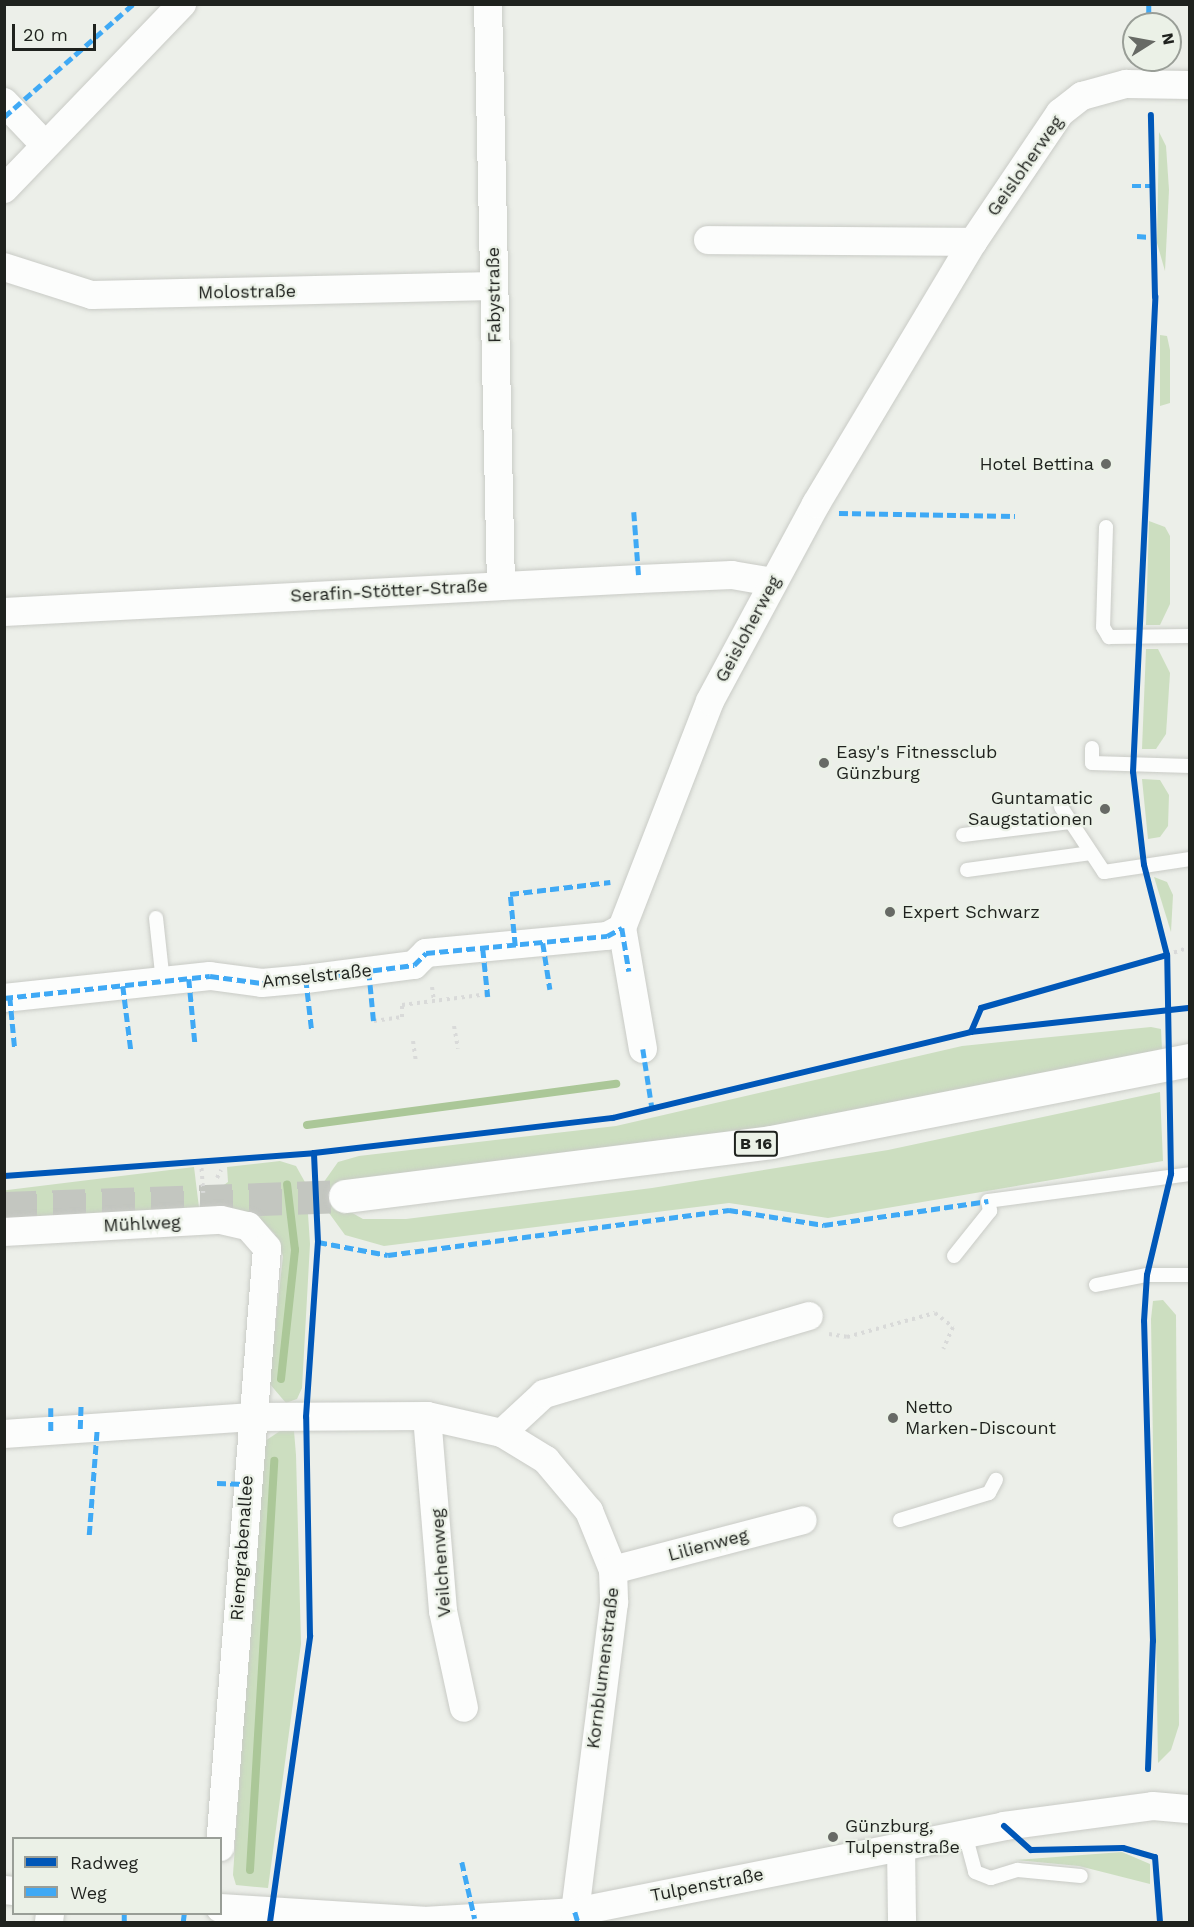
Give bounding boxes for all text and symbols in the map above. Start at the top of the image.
scale bar [15,12,99,50]
north arrow [1122,12,1182,72]
text: 20 m [23,24,68,45]
text: N [1158,31,1179,46]
street label: Geisloherweg [982,112,1068,220]
street label: Fabystraße [482,247,506,343]
street label: Molostraße [198,280,296,304]
place label: Hotel Bettina [979,453,1094,475]
marker: Hotel Bettina [1099,457,1113,471]
street label: Geisloherweg [711,572,785,686]
street label: Serafin-Stötter-Straße [290,575,488,607]
place label: Easy's Fitnessclub Günzburg [836,742,997,784]
marker: Easy's Fitnessclub Günzburg [817,756,831,770]
place label: Guntamatic Saugstationen [968,788,1093,830]
marker: Guntamatic Saugstationen [1098,802,1112,816]
place label: Expert Schwarz [902,901,1040,923]
marker: Expert Schwarz [883,905,897,919]
street label: Amselstraße [261,959,373,993]
road number: B 16 [734,1131,778,1157]
street label: Mühlweg [103,1211,181,1237]
place label: Netto Marken-Discount [905,1397,1056,1440]
marker: Netto Marken-Discount [886,1411,900,1425]
street label: Riemgrabenallee [226,1474,258,1622]
street label: Veilchenweg [426,1508,456,1618]
street label: Lilienweg [666,1524,750,1566]
street label: Kornblumenstraße [582,1586,624,1750]
place label: Günzburg, Tulpenstraße [845,1816,960,1858]
marker: Günzburg, Tulpenstraße [826,1830,840,1844]
legend [12,1837,222,1915]
text: Radweg [70,1852,138,1873]
street label: Tulpenstraße [649,1863,765,1907]
text: Weg [70,1882,107,1903]

